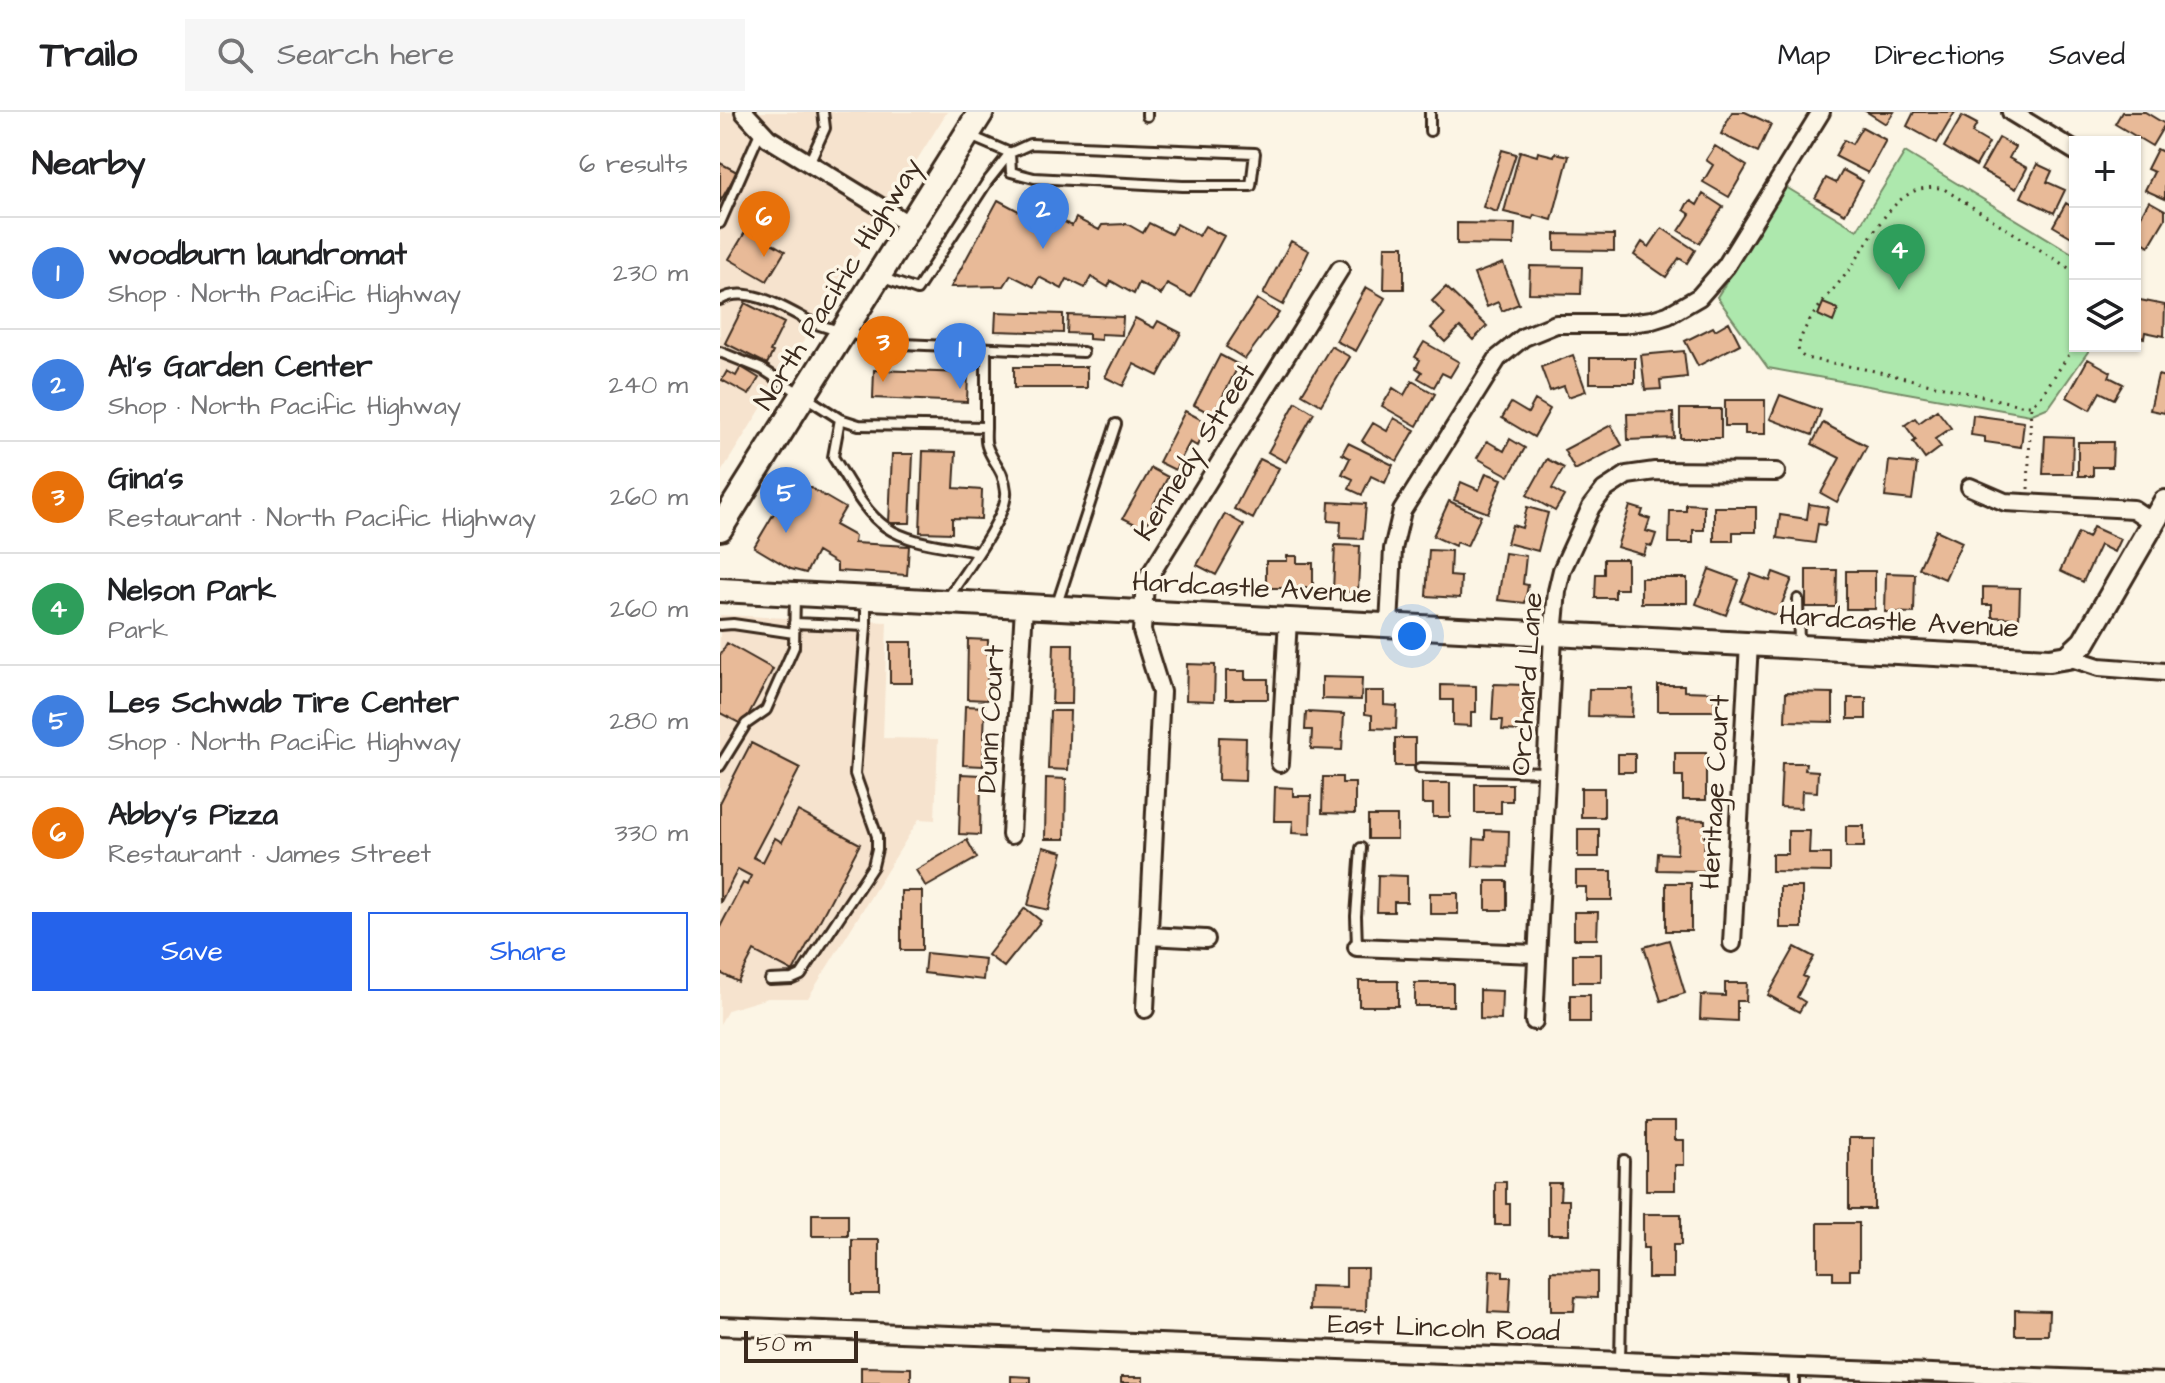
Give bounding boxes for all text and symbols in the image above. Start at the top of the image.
search box [185,19,745,91]
text: Trailo [40,29,137,81]
icon: search [213,33,257,77]
text: Search here [277,34,454,76]
text: Map [1778,36,1831,75]
text: Directions [1875,36,2005,75]
text: Saved [2049,36,2125,75]
map controls [2069,136,2141,352]
button: + [2069,136,2141,208]
text: Nearby [32,140,146,188]
text: 6 results [579,146,688,182]
street label: North Pacific Highway [744,150,933,419]
pin: 2 [1017,183,1069,249]
pin: 6 [738,191,790,257]
button: − [2069,208,2141,280]
pin: 4 [1873,224,1925,290]
text: woodburn laundromat [108,234,407,276]
text: 1 [56,255,60,291]
text: 230 m [613,255,688,291]
text: Shop · North Pacific Highway [108,276,461,312]
button: layers [2069,280,2141,352]
pin: 3 [857,316,909,382]
pin: 1 [934,323,986,389]
text: Al's Garden Center [108,346,372,388]
street label: Kennedy Street [1125,355,1267,549]
text: 2 [51,367,65,403]
text: 240 m [608,367,688,403]
text: Shop · North Pacific Highway [108,388,461,424]
text: Gina's [108,458,184,500]
pin: 5 [760,467,812,533]
text: 3 [51,479,65,515]
text: 260 m [610,479,688,515]
text: Restaurant · North Pacific Highway [108,500,536,536]
street label: Hardcastle Avenue [1131,562,1373,614]
text: Nelson Park [108,570,276,612]
text: 4 [49,591,67,627]
text: 260 m [610,591,688,627]
street label: Orchard Lane [1501,591,1553,777]
street label: Hardcastle Avenue [1778,596,2020,648]
text: Park [108,612,168,648]
your location [1392,616,1432,656]
street label: Dunn Court [968,643,1014,794]
text: Les Schwab Tire Center [108,682,459,724]
street label: Heritage Court [1690,693,1741,890]
text: 5 [49,703,67,739]
text: 280 m [609,703,688,739]
text: Shop · North Pacific Highway [108,724,461,760]
text: Abby's Pizza [108,794,278,836]
text: 6 [50,815,66,851]
text: 330 m [614,815,688,851]
text: Restaurant · James Street [108,836,431,872]
button: Save [32,912,352,991]
button: Share [368,912,688,991]
street label: East Lincoln Road [1327,1304,1561,1352]
scale bar [744,1327,858,1363]
text: 50 m [756,1329,811,1360]

